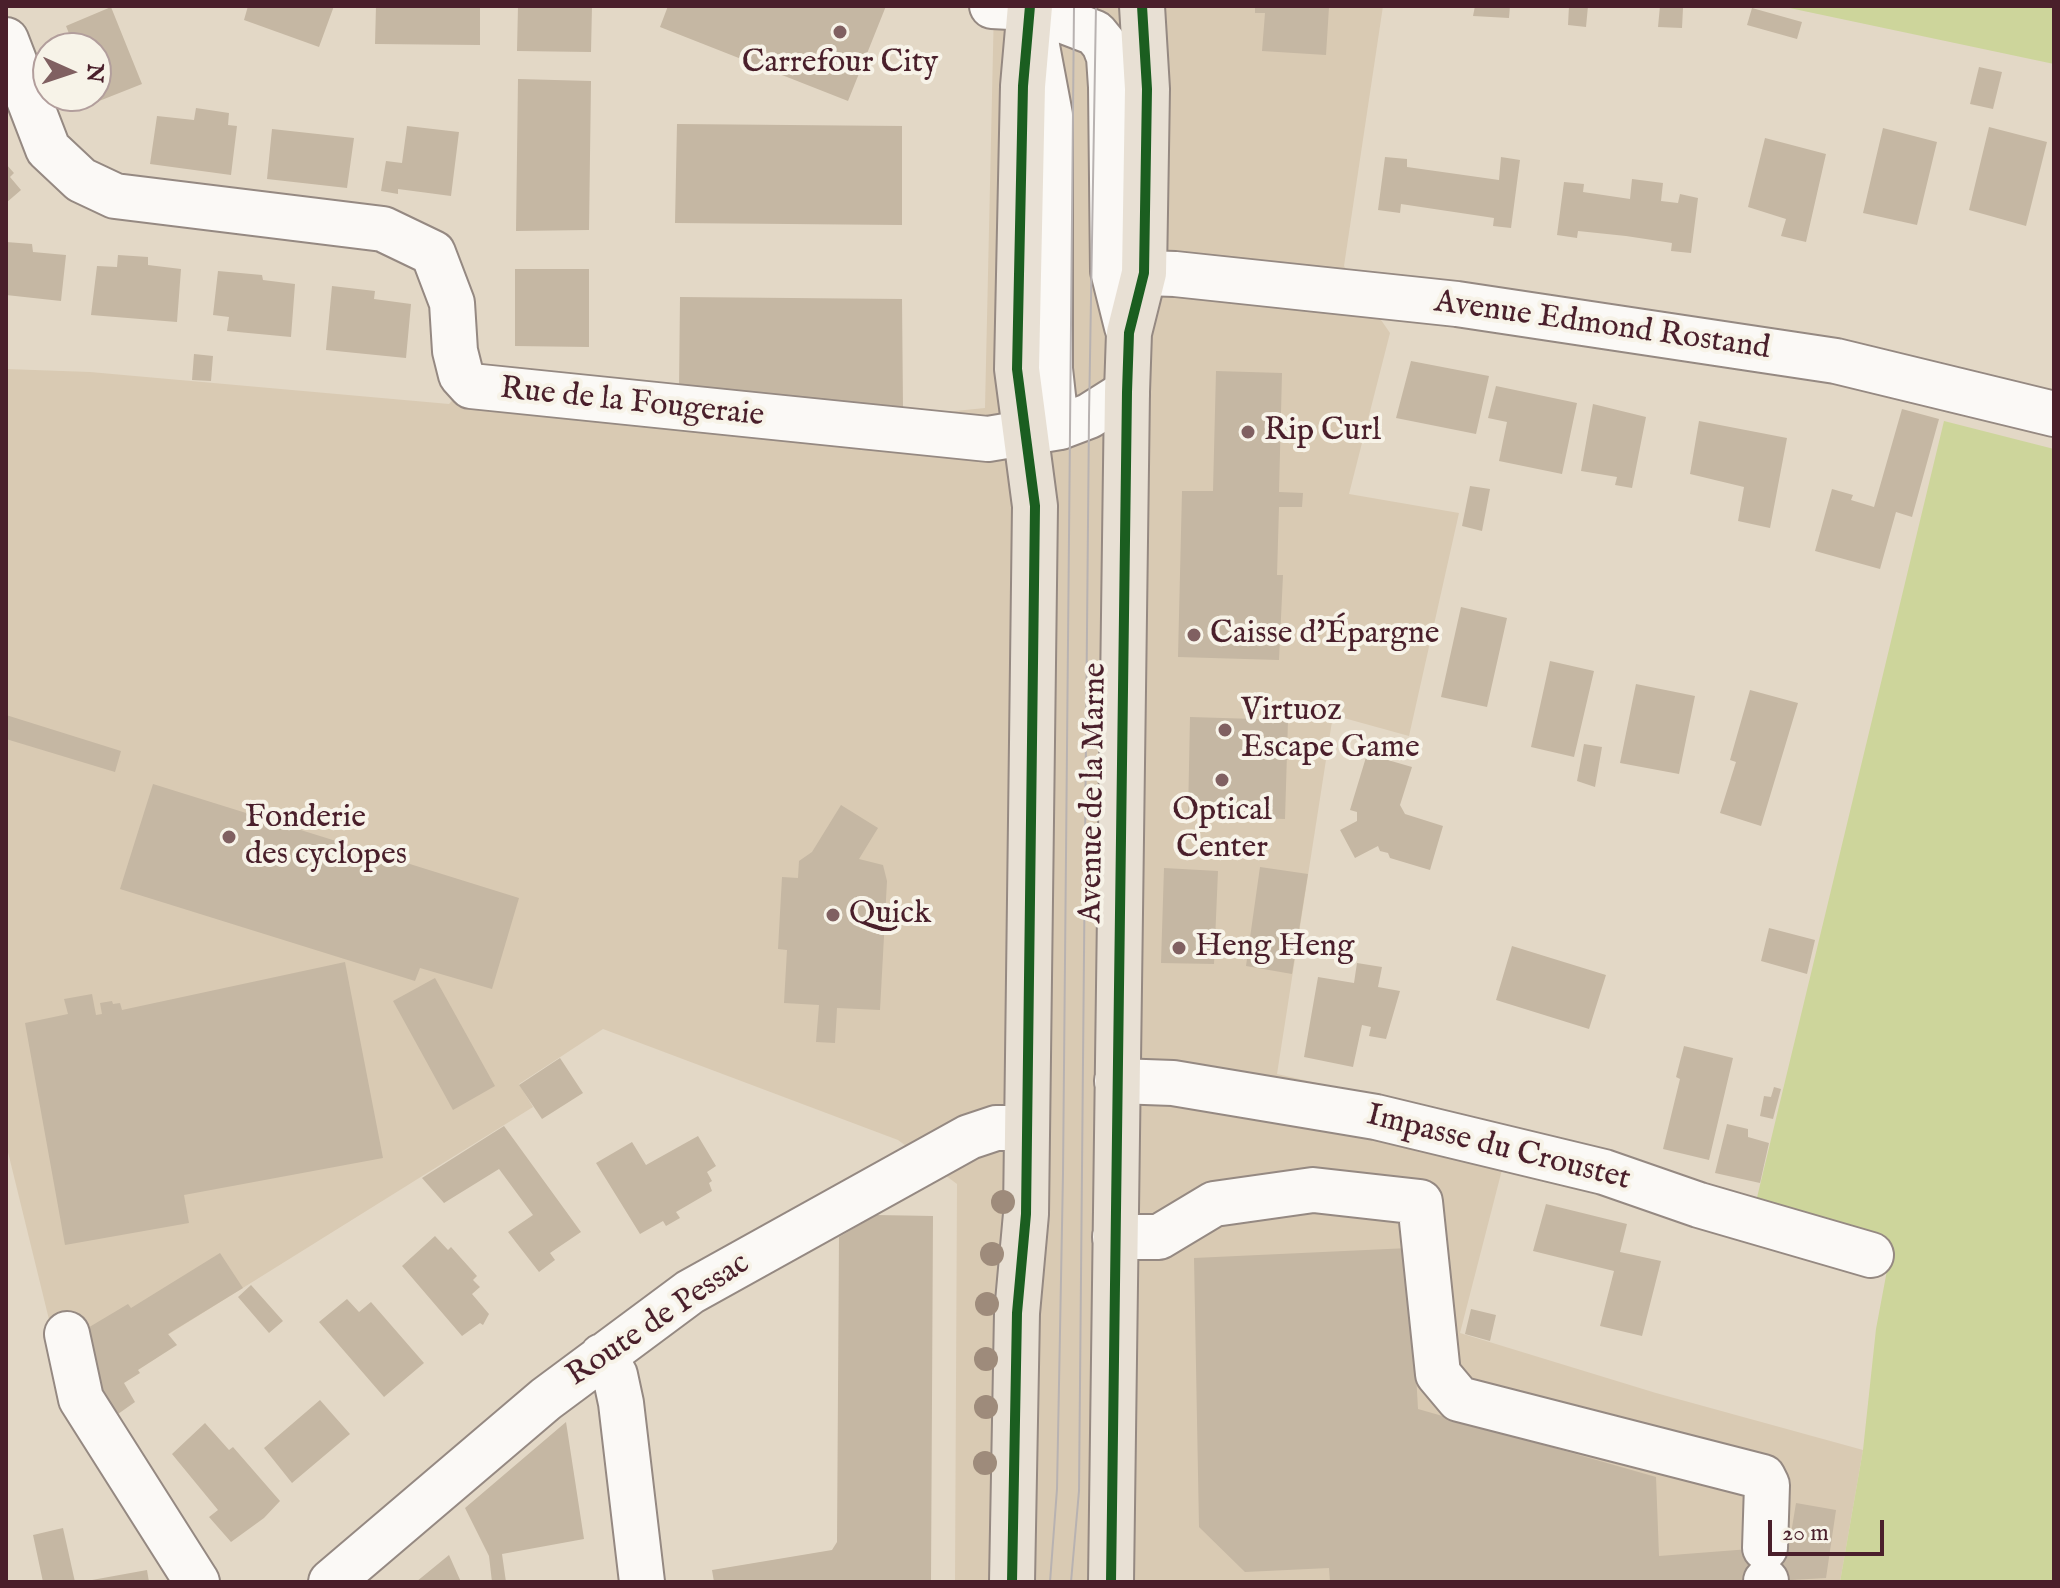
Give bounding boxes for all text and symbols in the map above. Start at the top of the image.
marker: Carrefour City [831,23,849,41]
north arrow [32,32,112,112]
place label: Carrefour City [742,45,938,83]
text: N [79,63,108,83]
street label: Avenue Edmond Rostand [1432,284,1772,370]
street label: Rue de la Fougeraie [498,371,766,437]
place label: Rip Curl [1264,413,1381,451]
marker: Rip Curl [1239,423,1257,441]
place label: Caisse d'Épargne [1210,616,1439,654]
marker: Caisse d'Épargne [1185,626,1203,644]
street label: Avenue de la Marne [1074,662,1116,924]
place label: Virtuoz Escape Game [1241,693,1420,768]
marker: Virtuoz Escape Game [1216,721,1234,739]
marker: Optical Center [1213,771,1231,789]
place label: Optical Center [1172,793,1272,868]
place label: Fonderie des cyclopes [245,800,407,875]
marker: Fonderie des cyclopes [220,828,238,846]
place label: Quick [849,896,931,934]
marker: Quick [824,906,842,924]
place label: Heng Heng [1195,929,1354,967]
marker: Heng Heng [1170,939,1188,957]
street label: Impasse du Croustet [1362,1098,1634,1200]
street label: Route de Pessac [560,1246,758,1396]
scale bar [1772,1504,1888,1554]
text: 20 m [1782,1518,1829,1549]

